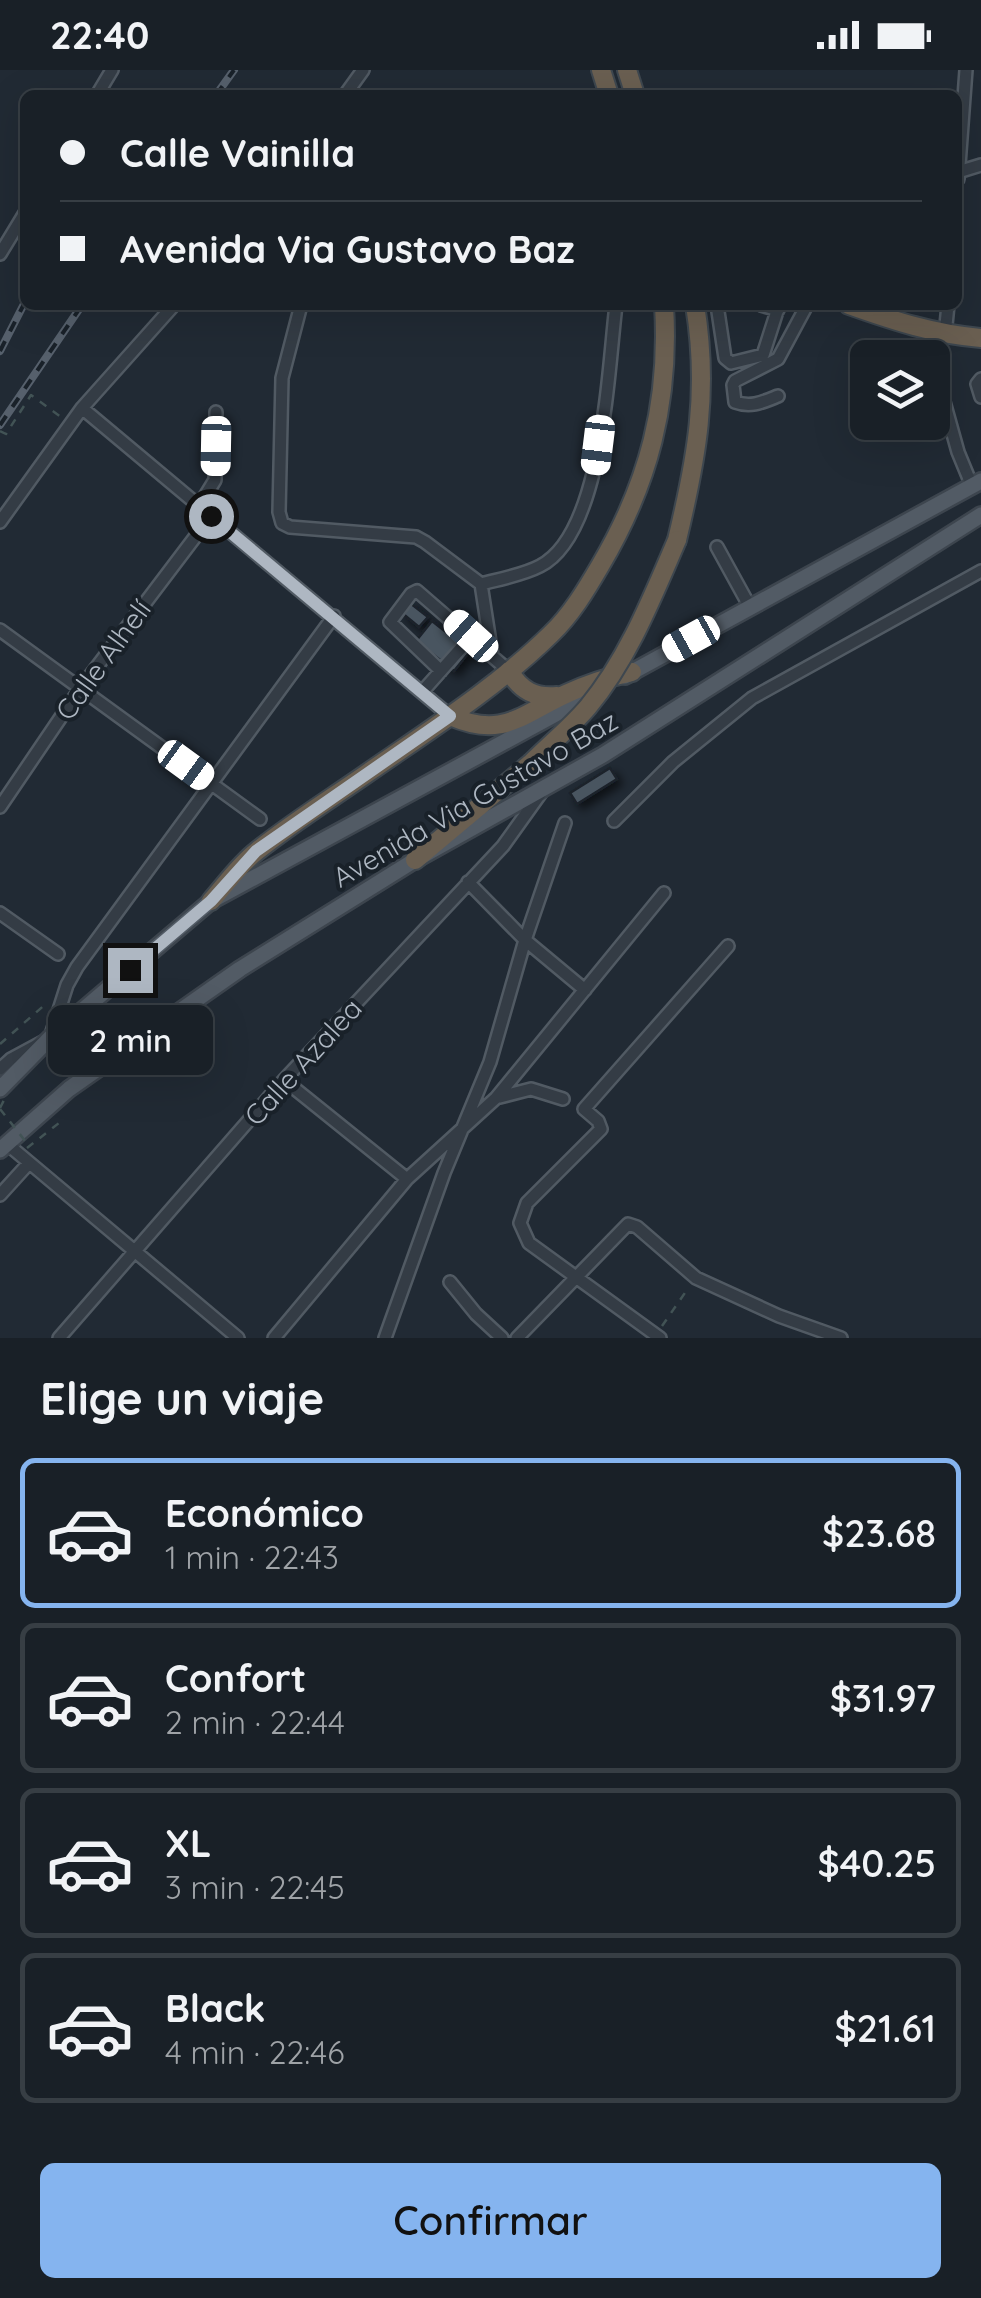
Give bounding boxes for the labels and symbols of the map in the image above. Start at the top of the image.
car [579,413,617,477]
car [200,416,232,476]
route start [189,494,234,539]
street label: Calle Alhelí [47,593,158,727]
car [439,605,503,667]
car [657,611,725,667]
street label: Avenida Via Gustavo Baz [326,703,623,895]
car [153,735,219,795]
route end [108,948,153,993]
street label: Calle Azalea [236,991,369,1132]
callout: 2 min [48,1005,212,1075]

